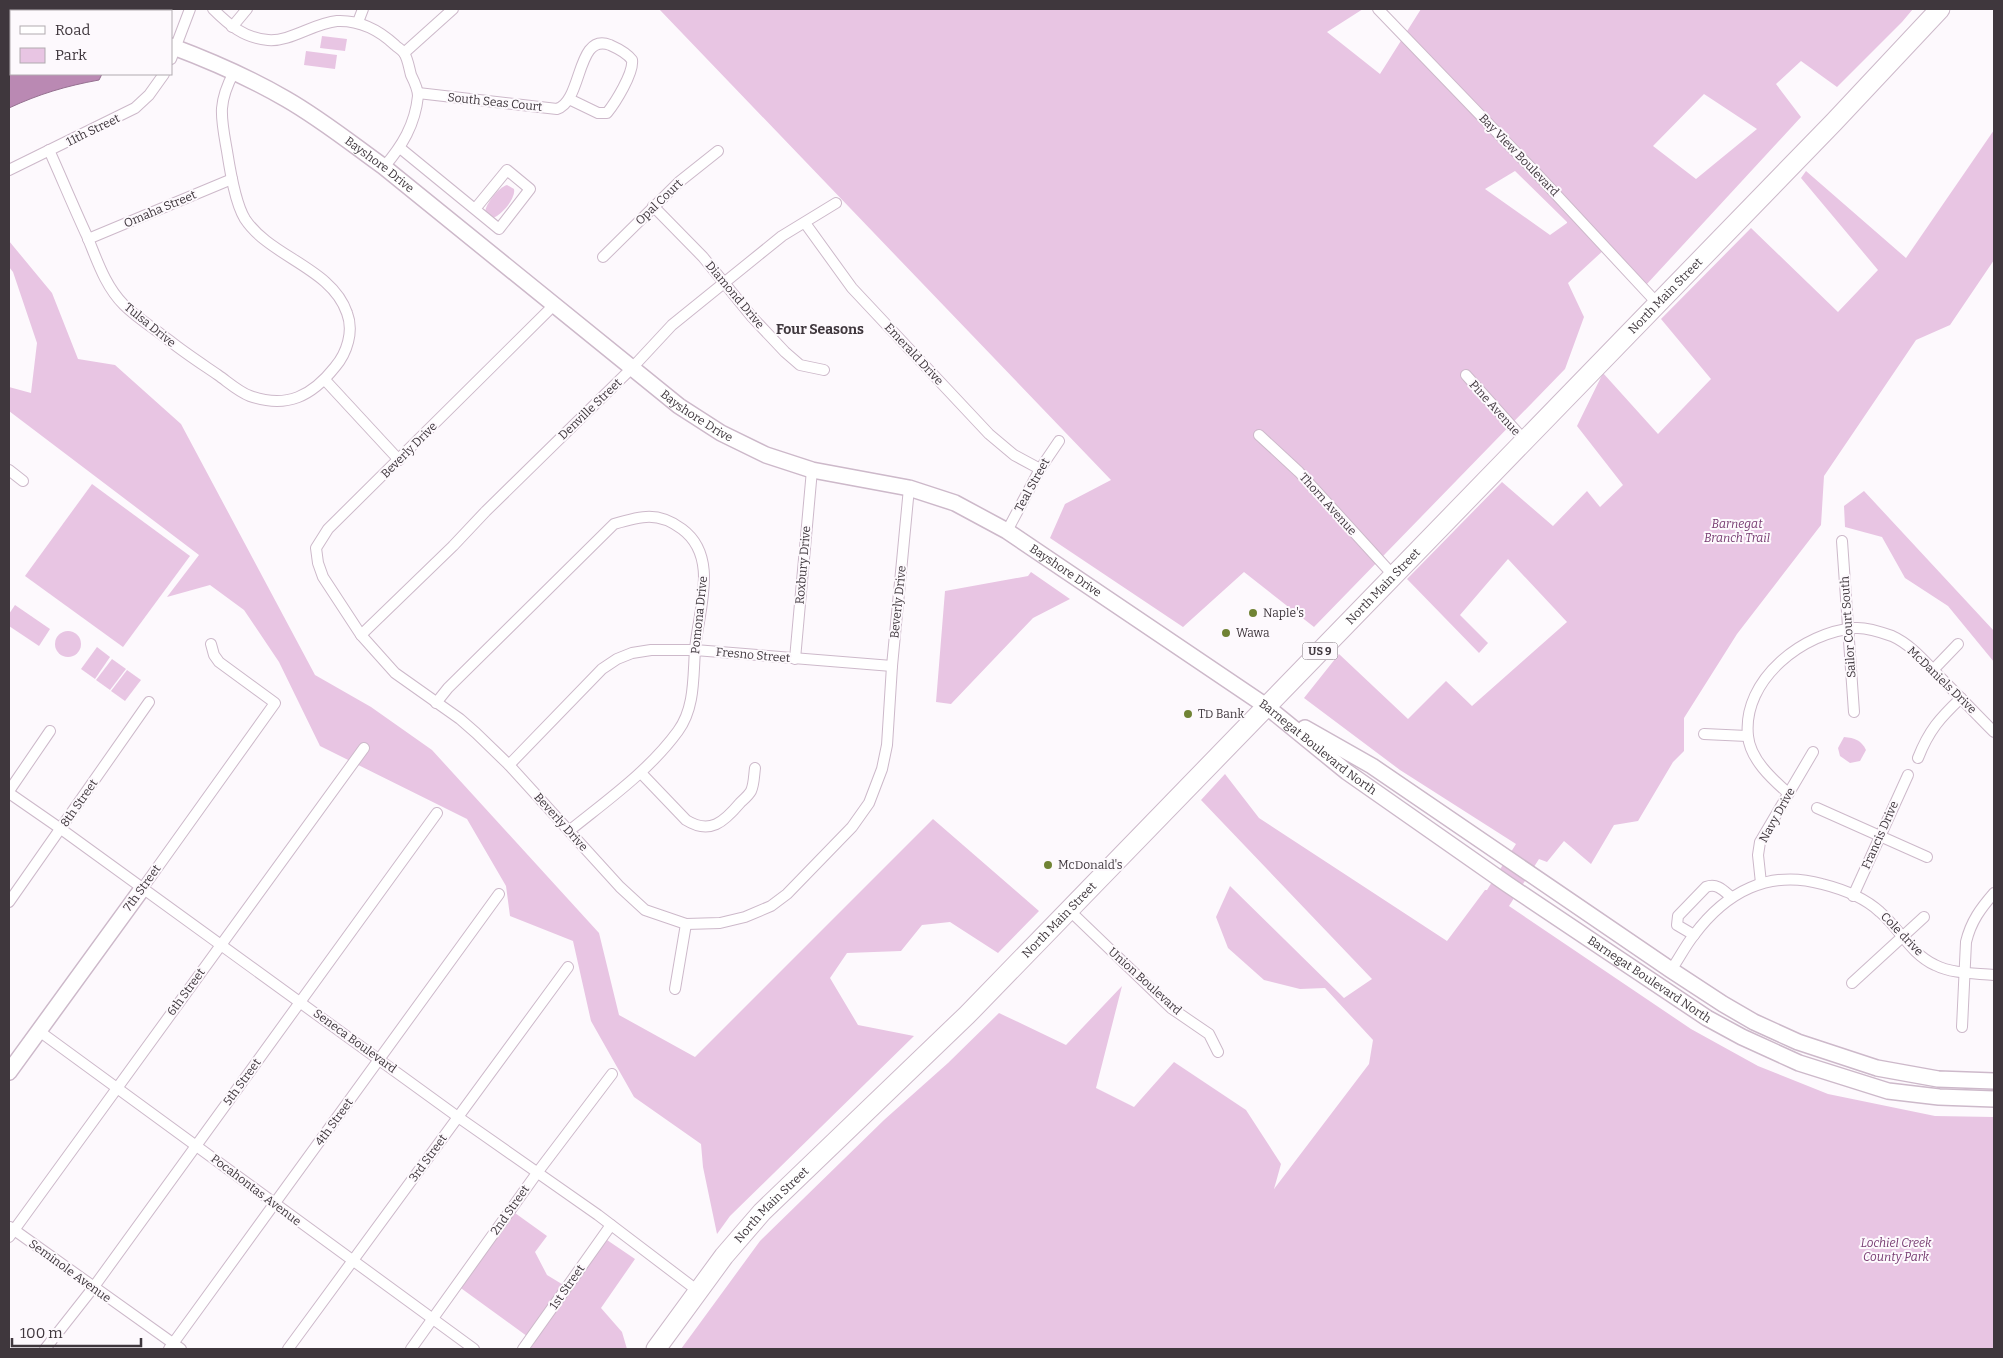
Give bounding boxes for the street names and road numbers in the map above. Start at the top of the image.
street label: South Seas Court [447,90,544,114]
street label: 11th Street [64,111,123,149]
street label: Bay View Boulevard [1476,111,1562,199]
street label: Bayshore Drive [342,134,417,196]
street label: Opal Court [633,176,686,228]
street label: Omaha Street [122,187,199,230]
street label: North Main Street [1625,255,1706,337]
street label: Diamond Drive [703,259,767,331]
street label: Tulsa Drive [122,300,178,350]
street label: Emerald Drive [882,320,946,388]
street label: Denville Street [556,375,625,443]
street label: Pine Avenue [1467,378,1523,438]
street label: Bayshore Drive [658,387,735,445]
street label: Beverly Drive [378,419,440,481]
street label: Teal Street [1012,455,1053,514]
street label: Thorn Avenue [1297,470,1359,538]
street label: Roxbury Drive [793,525,813,605]
street label: Bayshore Drive [1027,541,1104,600]
street label: North Main Street [1343,545,1423,627]
street label: Beverly Drive [887,565,909,639]
street label: Pomona Drive [688,575,710,655]
street label: Sailor Court South [1837,575,1859,678]
road number: US 9 [1302,642,1338,659]
street label: McDaniels Drive [1905,644,1979,716]
street label: Fresno Street [715,645,791,665]
street label: Barnegat Boulevard North [1257,696,1380,798]
street label: 8th Street [57,776,101,830]
street label: Navy Drive [1756,785,1798,845]
street label: Beverly Drive [531,790,591,854]
street label: Francis Drive [1859,799,1901,871]
street label: 7th Street [120,862,164,914]
street label: North Main Street [1019,879,1100,961]
street label: Cole drive [1878,909,1926,959]
street label: Barnegat Boulevard North [1585,933,1714,1026]
street label: Union Boulevard [1106,944,1184,1018]
street label: 6th Street [164,965,208,1018]
street label: Seneca Boulevard [311,1006,399,1076]
street label: 5th Street [220,1055,264,1108]
street label: 4th Street [312,1095,356,1148]
street label: 3rd Street [406,1131,450,1184]
street label: Pocahontas Avenue [208,1151,304,1229]
street label: North Main Street [732,1164,812,1246]
street label: 2nd Street [488,1182,533,1238]
street label: Seminole Avenue [26,1237,114,1305]
street label: 1st Street [547,1261,588,1312]

